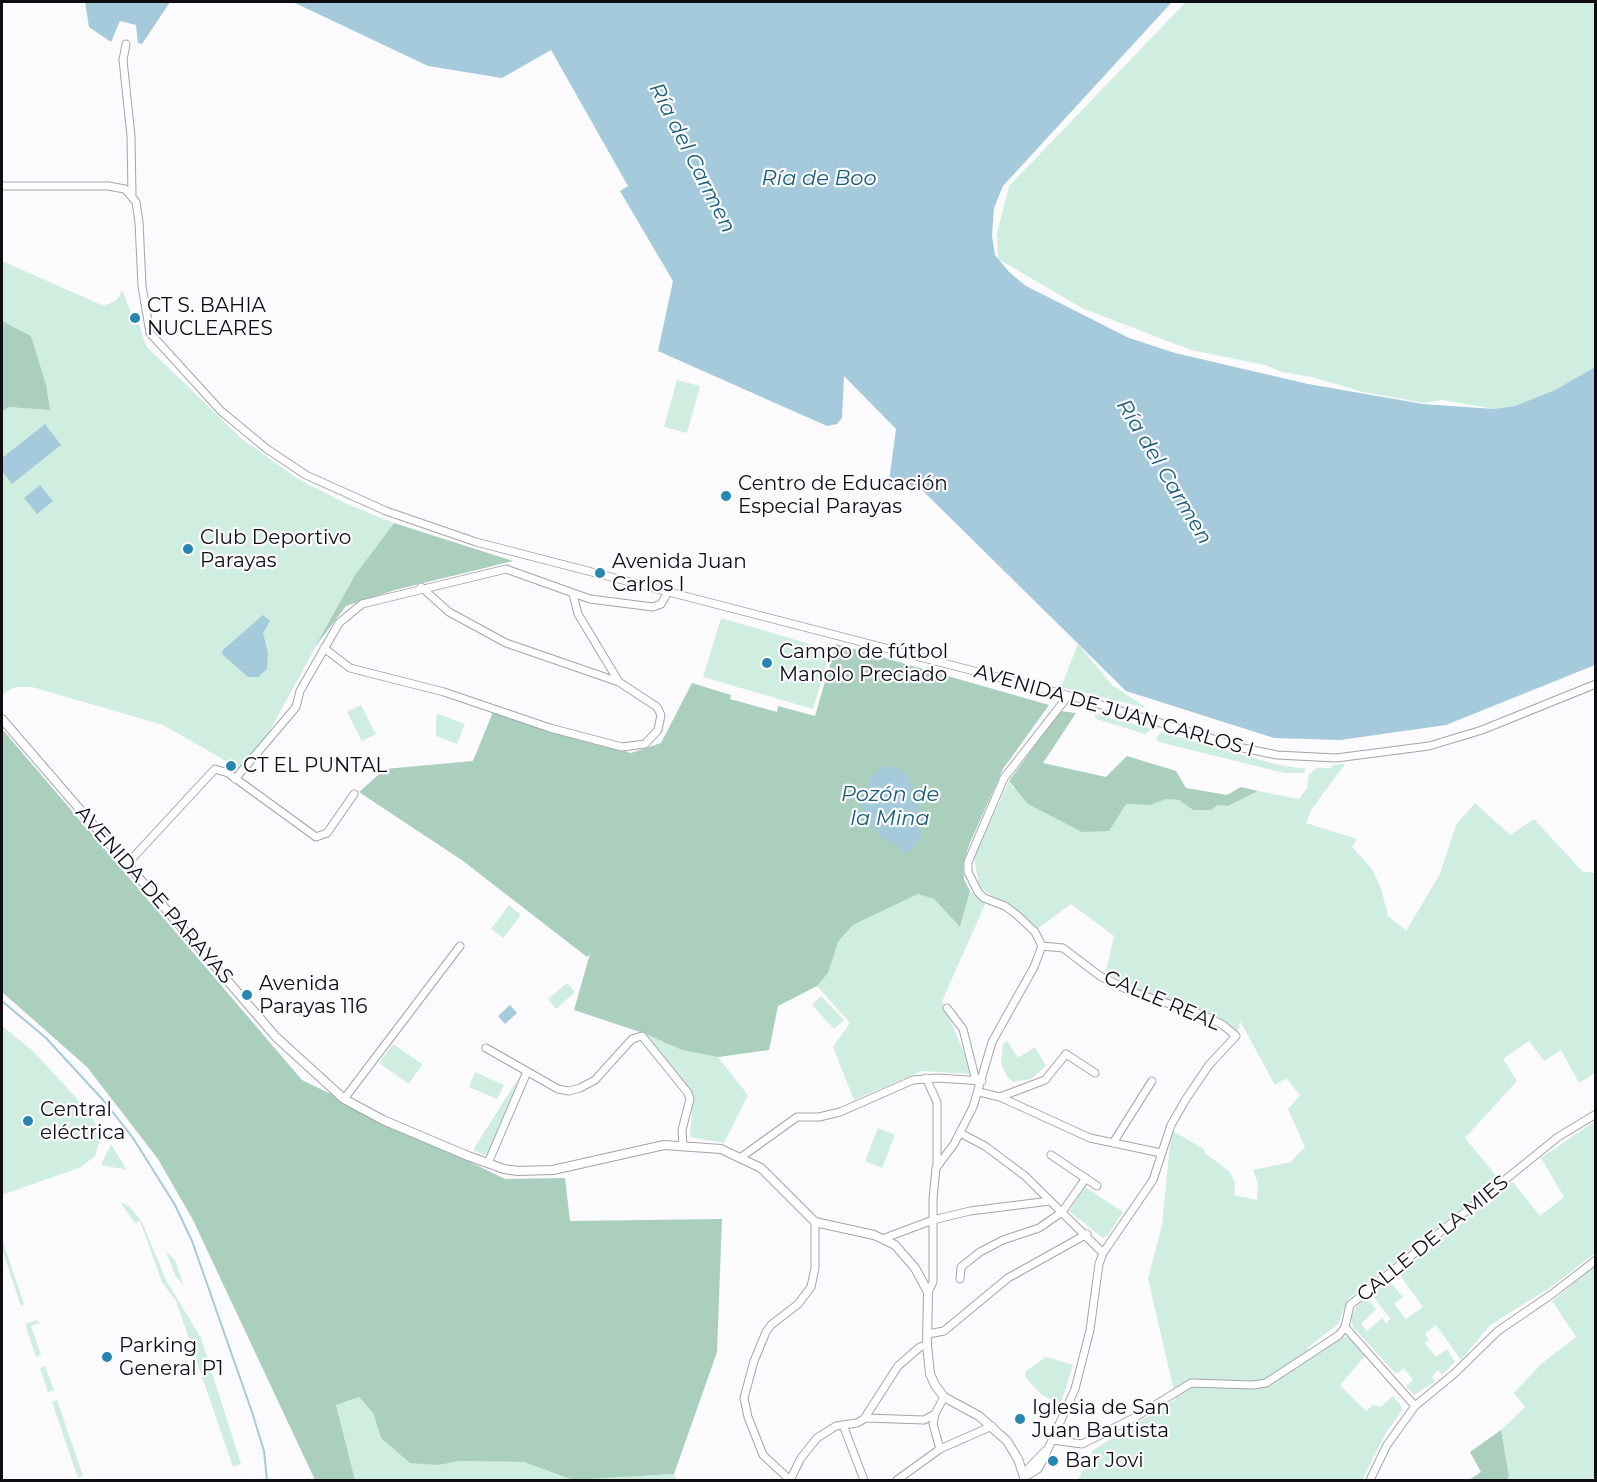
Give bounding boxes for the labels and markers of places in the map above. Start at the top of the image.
place label: CT S. BAHIA NUCLEARES [147,294,273,341]
marker: CT S. BAHIA NUCLEARES [128,311,142,325]
place label: Centro de Educación Especial Parayas [738,472,948,519]
marker: Centro de Educación Especial Parayas [719,489,733,503]
place label: Club Deportivo Parayas [200,526,351,573]
marker: Club Deportivo Parayas [181,542,195,556]
place label: Avenida Juan Carlos I [612,550,747,597]
marker: Avenida Juan Carlos I [593,566,607,580]
place label: Campo de fútbol Manolo Preciado [779,640,948,687]
marker: Campo de fútbol Manolo Preciado [760,656,774,670]
place label: CT EL PUNTAL [243,754,387,778]
marker: CT EL PUNTAL [224,759,238,773]
place label: Avenida Parayas 116 [259,972,367,1019]
marker: Avenida Parayas 116 [240,988,254,1002]
place label: Central eléctrica [40,1098,125,1145]
marker: Central eléctrica [21,1114,35,1128]
place label: Parking General P1 [119,1334,223,1381]
marker: Parking General P1 [100,1350,114,1364]
place label: Iglesia de San Juan Bautista [1032,1396,1170,1443]
marker: Iglesia de San Juan Bautista [1013,1412,1027,1426]
place label: Bar Jovi [1065,1449,1144,1473]
marker: Bar Jovi [1046,1454,1060,1468]

